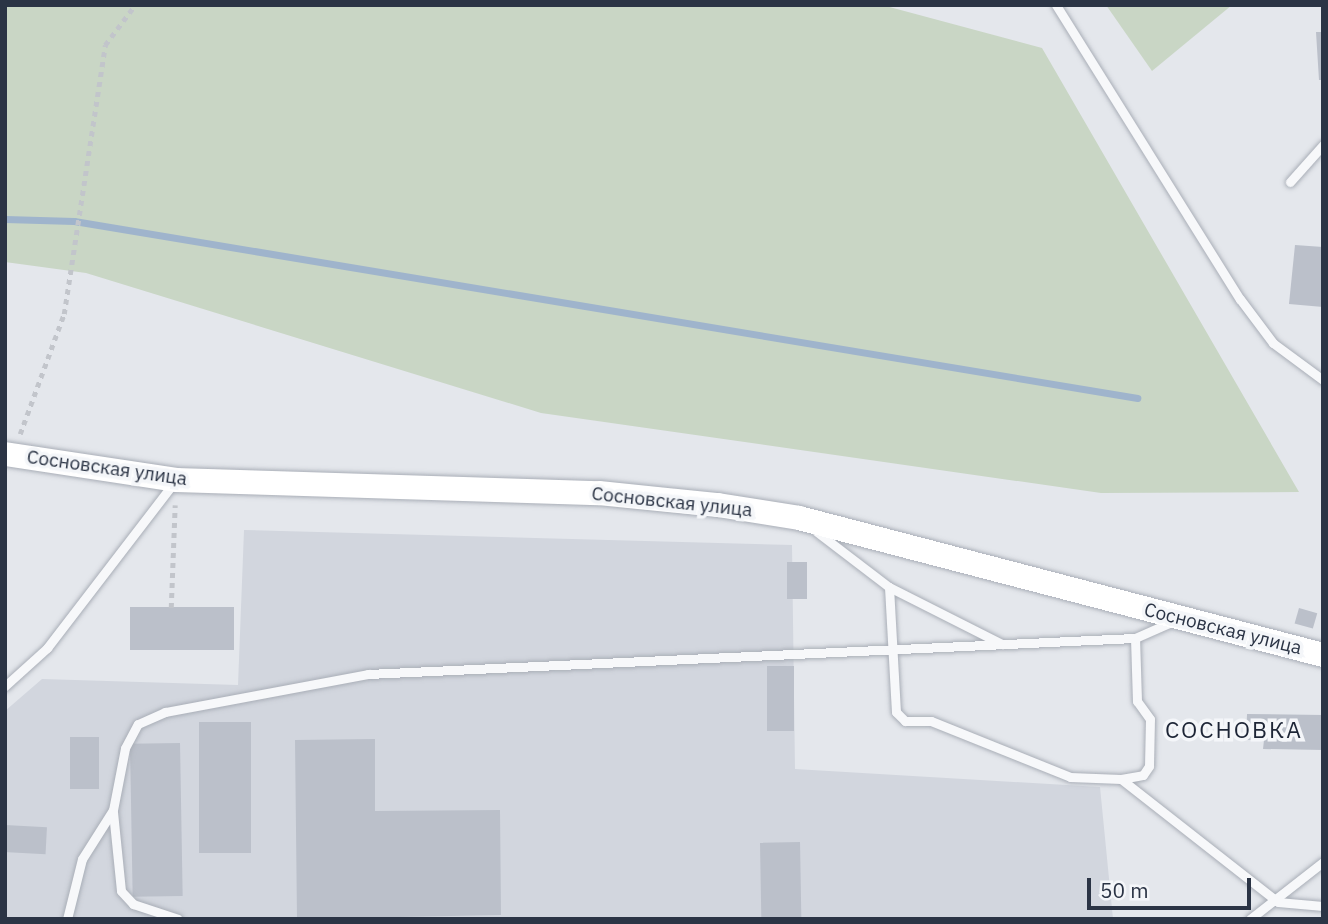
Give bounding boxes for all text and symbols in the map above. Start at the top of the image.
street label: Сосновская улица [25,445,189,491]
street label: Сосновская улица [590,482,754,522]
street label: Сосновская улица [1142,598,1304,660]
district label: СОСНОВКА [1166,715,1302,743]
scale bar [1090,864,1254,908]
text: 50 m [1100,876,1149,904]

